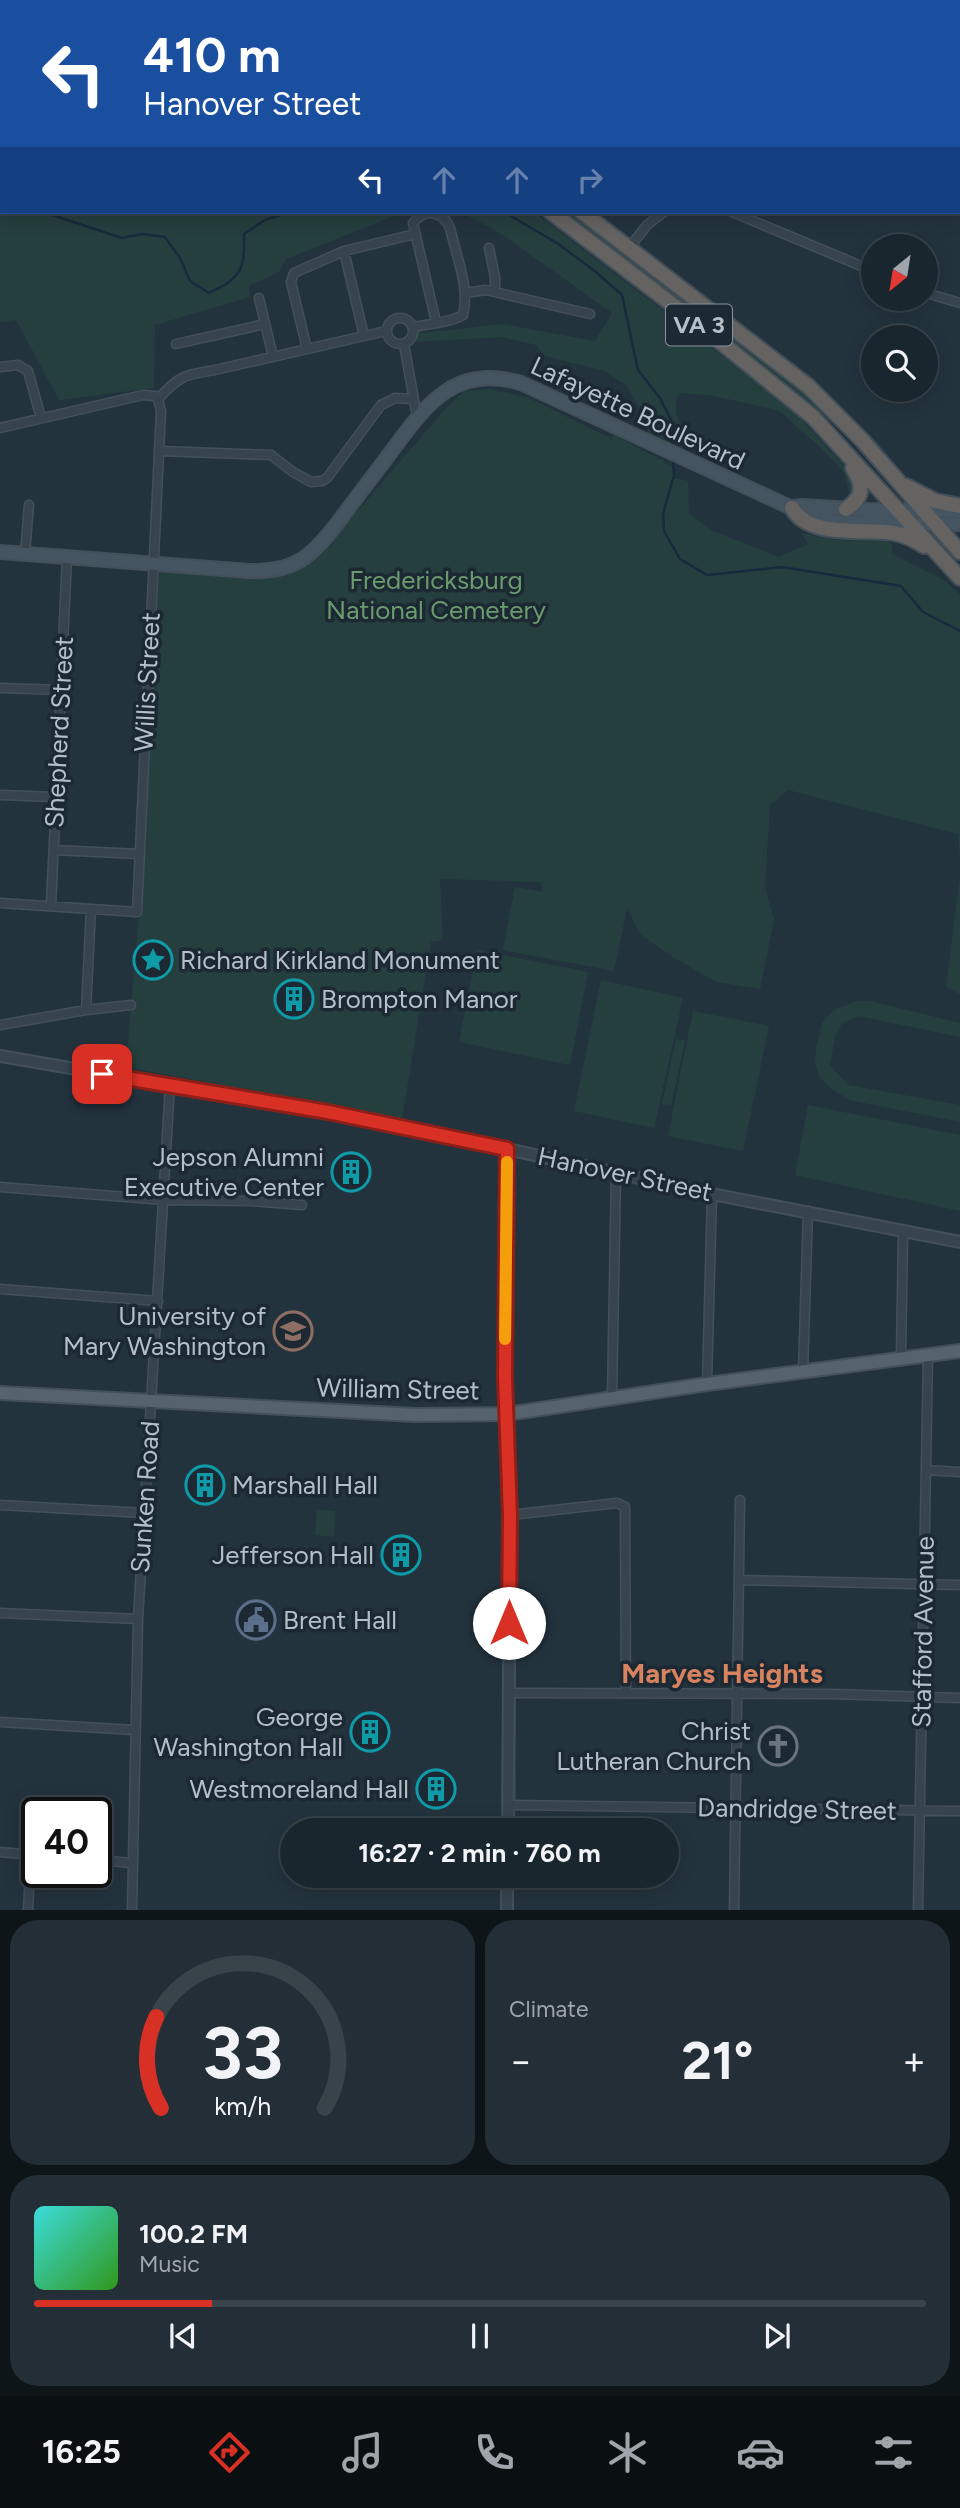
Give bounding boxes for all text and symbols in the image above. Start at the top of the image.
text: 410 m [143,25,281,84]
icon: left [28,28,119,119]
text: Hanover Street [143,85,361,123]
icon: left [352,161,390,199]
icon: ahead [425,161,463,199]
icon: ahead [498,161,536,199]
icon: right [571,161,609,199]
north arrow [861,234,938,312]
map controls [861,234,938,402]
road number: VA 3 [666,304,732,346]
button: search [861,325,938,402]
street label: Lafayette Boulevard [526,349,750,477]
park label: Fredericksburg National Cemetery [326,564,546,626]
street label: Willis Street [127,611,167,753]
street label: Shepherd Street [38,635,80,829]
place icon: Richard Kirkland Monument [132,939,174,981]
place label: Richard Kirkland Monument [180,944,500,976]
building icon: Brompton Manor [273,978,315,1020]
place label: Brompton Manor [321,983,518,1015]
pin [72,1044,132,1104]
icon: arrive [83,1055,121,1093]
street label: Hanover Street [535,1140,715,1208]
place label: Jepson Alumni Executive Center [124,1141,324,1203]
building icon: Jepson Alumni Executive Center [330,1151,372,1193]
place label: University of Mary Washington [63,1300,266,1362]
school or university icon: University of Mary Washington [272,1310,314,1352]
street label: William Street [316,1372,480,1406]
street label: Sunken Road [124,1420,166,1574]
building icon: Marshall Hall [184,1464,226,1506]
place label: Marshall Hall [232,1469,378,1501]
building icon: Jefferson Hall [380,1534,422,1576]
street label: Stafford Avenue [905,1536,941,1728]
place label: Jefferson Hall [212,1539,374,1571]
position arrow [472,1586,546,1660]
public building icon: Brent Hall [235,1599,277,1641]
place label: Brent Hall [283,1604,397,1636]
district label: Maryes Heights [621,1656,823,1690]
place label: George Washington Hall [153,1701,343,1763]
building icon: George Washington Hall [349,1711,391,1753]
place label: Christ Lutheran Church [556,1715,751,1777]
church icon: Christ Lutheran Church [757,1725,799,1767]
building icon: Westmoreland Hall [415,1768,457,1810]
place label: Westmoreland Hall [189,1773,409,1805]
street label: Dandridge Street [697,1791,897,1827]
speed limit sign: 40 [21,1797,112,1888]
text: 16:27 · 2 min · 760 m [358,1837,601,1869]
text: Climate [509,1995,588,2023]
text: 33 [202,2010,283,2097]
text: 21° [682,2030,753,2092]
text: − [509,2038,533,2084]
text: + [902,2038,926,2084]
text: km/h [214,2091,271,2121]
text: 100.2 FM [139,2218,248,2250]
text: Music [139,2250,200,2278]
icon: previous [164,2317,202,2355]
icon: pause [461,2317,499,2355]
icon: next [758,2317,796,2355]
icon: directions [205,2428,254,2477]
icon: music [338,2428,387,2477]
icon: phone [470,2428,519,2477]
icon: climate [603,2428,652,2477]
icon: car [736,2428,785,2477]
icon: filters [869,2428,918,2477]
text: 16:25 [42,2433,121,2471]

